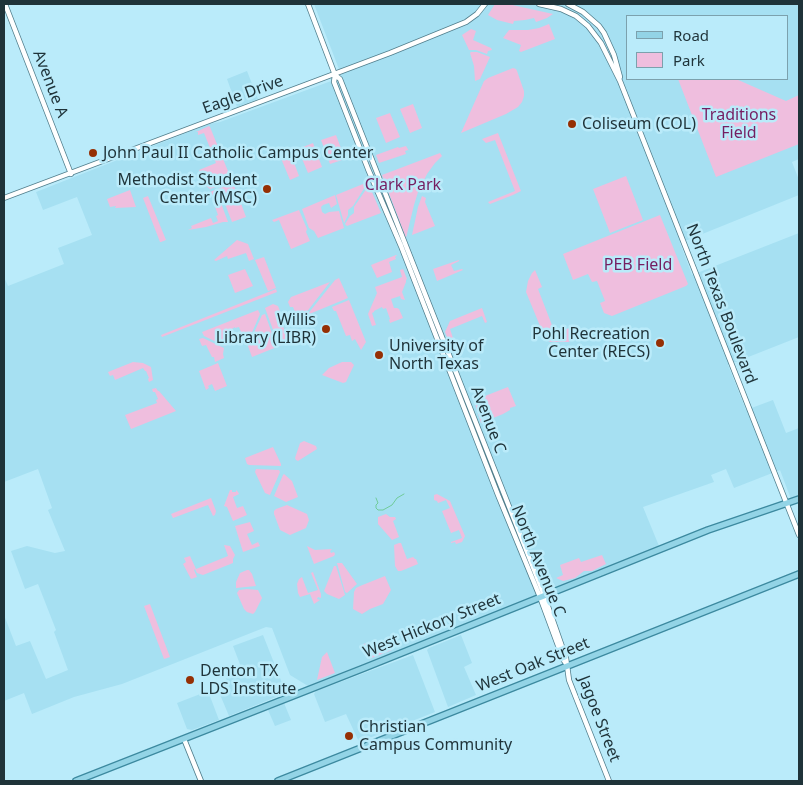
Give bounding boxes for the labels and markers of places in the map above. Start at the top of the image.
place label: Coliseum (COL) [582,114,696,134]
marker: Coliseum (COL) [566,118,578,130]
place label: John Paul II Catholic Campus Center [103,143,373,163]
marker: John Paul II Catholic Campus Center [87,147,99,159]
place label: Methodist Student Center (MSC) [118,170,257,208]
marker: Methodist Student Center (MSC) [261,183,273,195]
place label: Willis Library (LIBR) [216,310,316,348]
marker: Willis Library (LIBR) [320,323,332,335]
place label: Pohl Recreation Center (RECS) [532,324,650,362]
place label: University of North Texas [389,336,484,374]
marker: Pohl Recreation Center (RECS) [654,337,666,349]
marker: University of North Texas [373,349,385,361]
place label: Denton TX LDS Institute [200,661,296,699]
marker: Denton TX LDS Institute [184,674,196,686]
place label: Christian Campus Community [359,717,512,755]
marker: Christian Campus Community [343,730,355,742]

